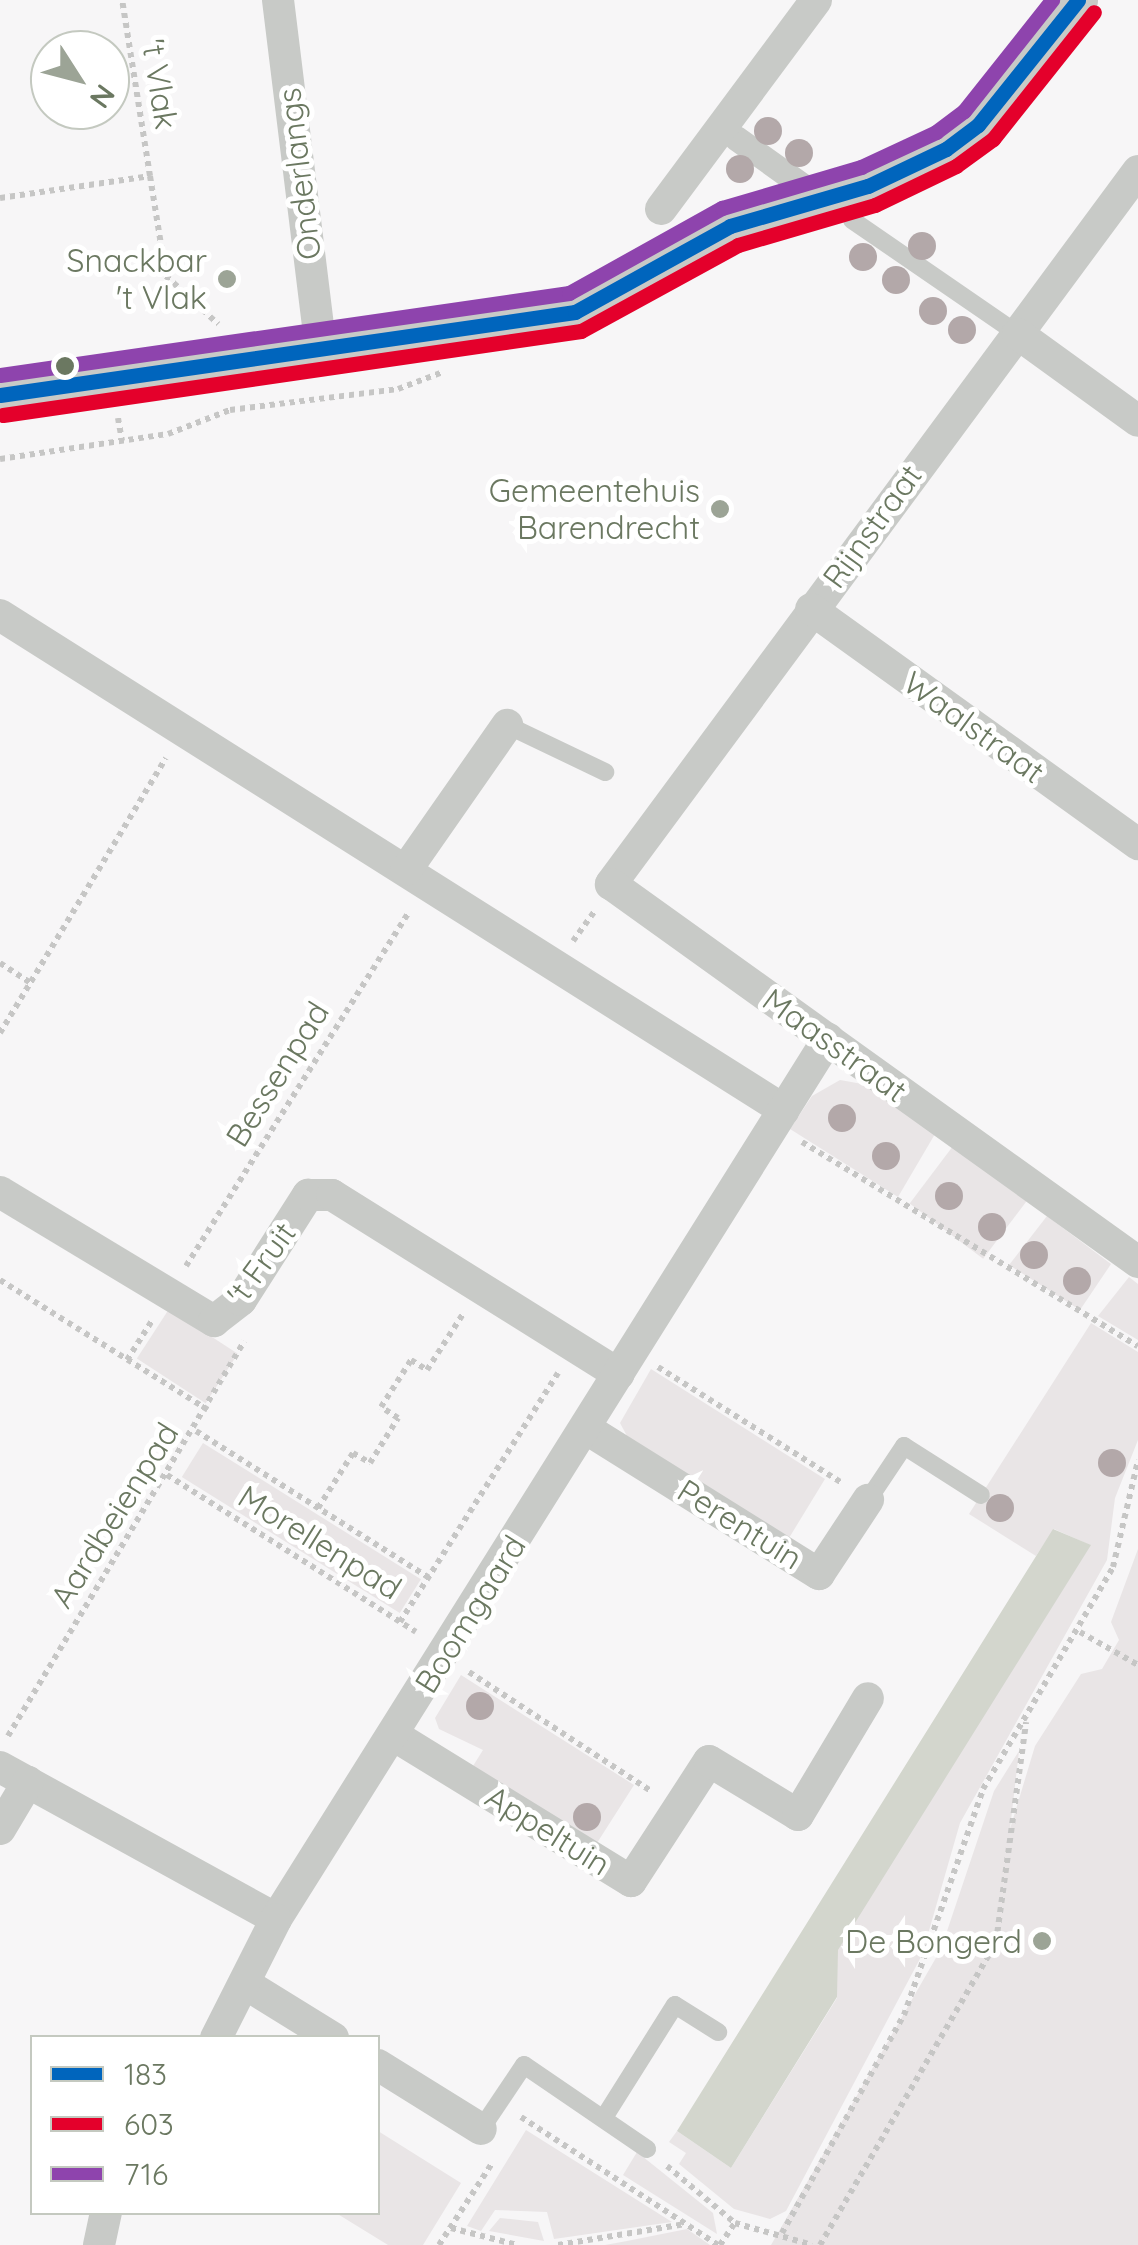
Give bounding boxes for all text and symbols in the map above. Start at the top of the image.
north arrow [30,30,130,130]
street label: 't Vlak [134,36,186,132]
text: N [83,78,123,115]
street label: Onderlangs [269,86,329,262]
place label: Snackbar 't Vlak [66,242,207,317]
marker: Snackbar 't Vlak [216,268,238,290]
unlabelled marker [55,356,75,376]
street label: Rijnstraat [814,457,930,595]
place label: Gemeentehuis Barendrecht [489,472,700,547]
marker: Gemeentehuis Barendrecht [709,498,731,520]
street label: Waalstraat [896,663,1052,791]
street label: Maasstraat [756,980,914,1110]
street label: Bessenpad [217,994,337,1154]
street label: 't Fruit [218,1215,304,1311]
street label: Aardbeienpad [42,1415,186,1615]
street label: Perentuin [671,1471,809,1577]
street label: Morellenpad [232,1477,408,1607]
street label: Boomgaard [406,1528,534,1700]
street label: Appeltuin [479,1777,617,1883]
place label: De Bongerd [845,1922,1022,1960]
marker: De Bongerd [1031,1930,1053,1952]
legend [30,2035,380,2215]
text: 183 [124,2055,167,2093]
text: 603 [124,2105,174,2143]
text: 716 [124,2155,168,2193]

